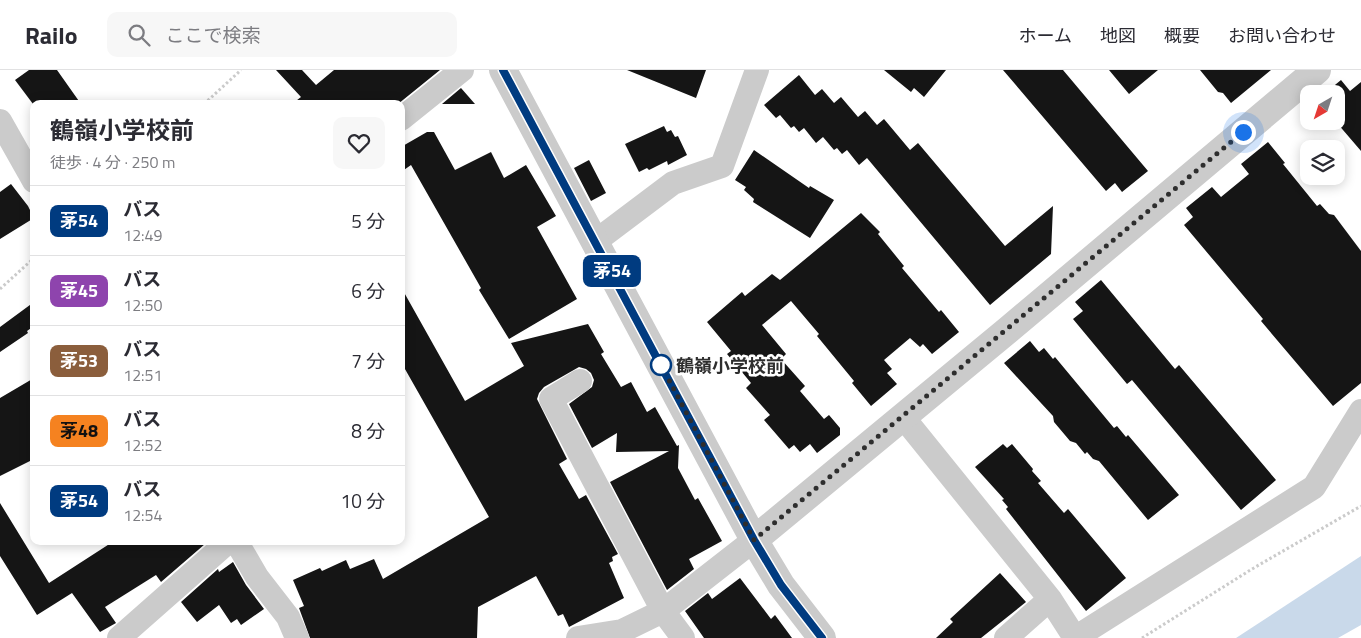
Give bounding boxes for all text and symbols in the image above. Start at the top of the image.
search box [107,12,457,57]
text: Railo [25,17,77,53]
text: ここで検索 [165,20,260,49]
icon: search [125,21,153,49]
text: ホーム [1019,22,1072,49]
text: 地図 [1100,22,1136,49]
text: 概要 [1164,22,1200,49]
text: お問い合わせ [1228,22,1336,49]
north arrow [1300,85,1345,130]
map controls [1300,85,1345,185]
text: 鶴嶺小学校前 [50,112,194,148]
button: heart [333,117,385,169]
your location [1231,120,1256,145]
button: layers [1300,140,1345,185]
text: 徒歩 · 4 分 · 250 m [50,150,175,174]
text: バス [123,194,161,223]
text: 5 分 [351,206,385,235]
text: 茅54 [60,207,98,234]
text: 12:49 [123,223,162,247]
line badge: 茅54 [583,255,641,287]
text: 茅54 [593,257,631,284]
text: バス [123,264,161,293]
text: 6 分 [351,276,385,305]
text: 茅45 [60,277,98,304]
text: 12:50 [123,293,162,317]
text: バス [123,334,161,363]
text: 7 分 [351,346,385,375]
text: 茅53 [60,347,98,374]
place label: 鶴嶺小学校前 [676,352,784,379]
marker: 鶴嶺小学校前 [650,354,672,376]
text: 12:51 [123,363,162,387]
text: バス [123,404,161,433]
text: 8 分 [351,416,385,445]
text: 茅48 [60,417,98,444]
text: 12:52 [123,433,162,457]
text: バス [123,474,161,503]
text: 10 分 [341,486,385,515]
text: 茅54 [60,487,98,514]
text: 12:54 [123,503,162,527]

